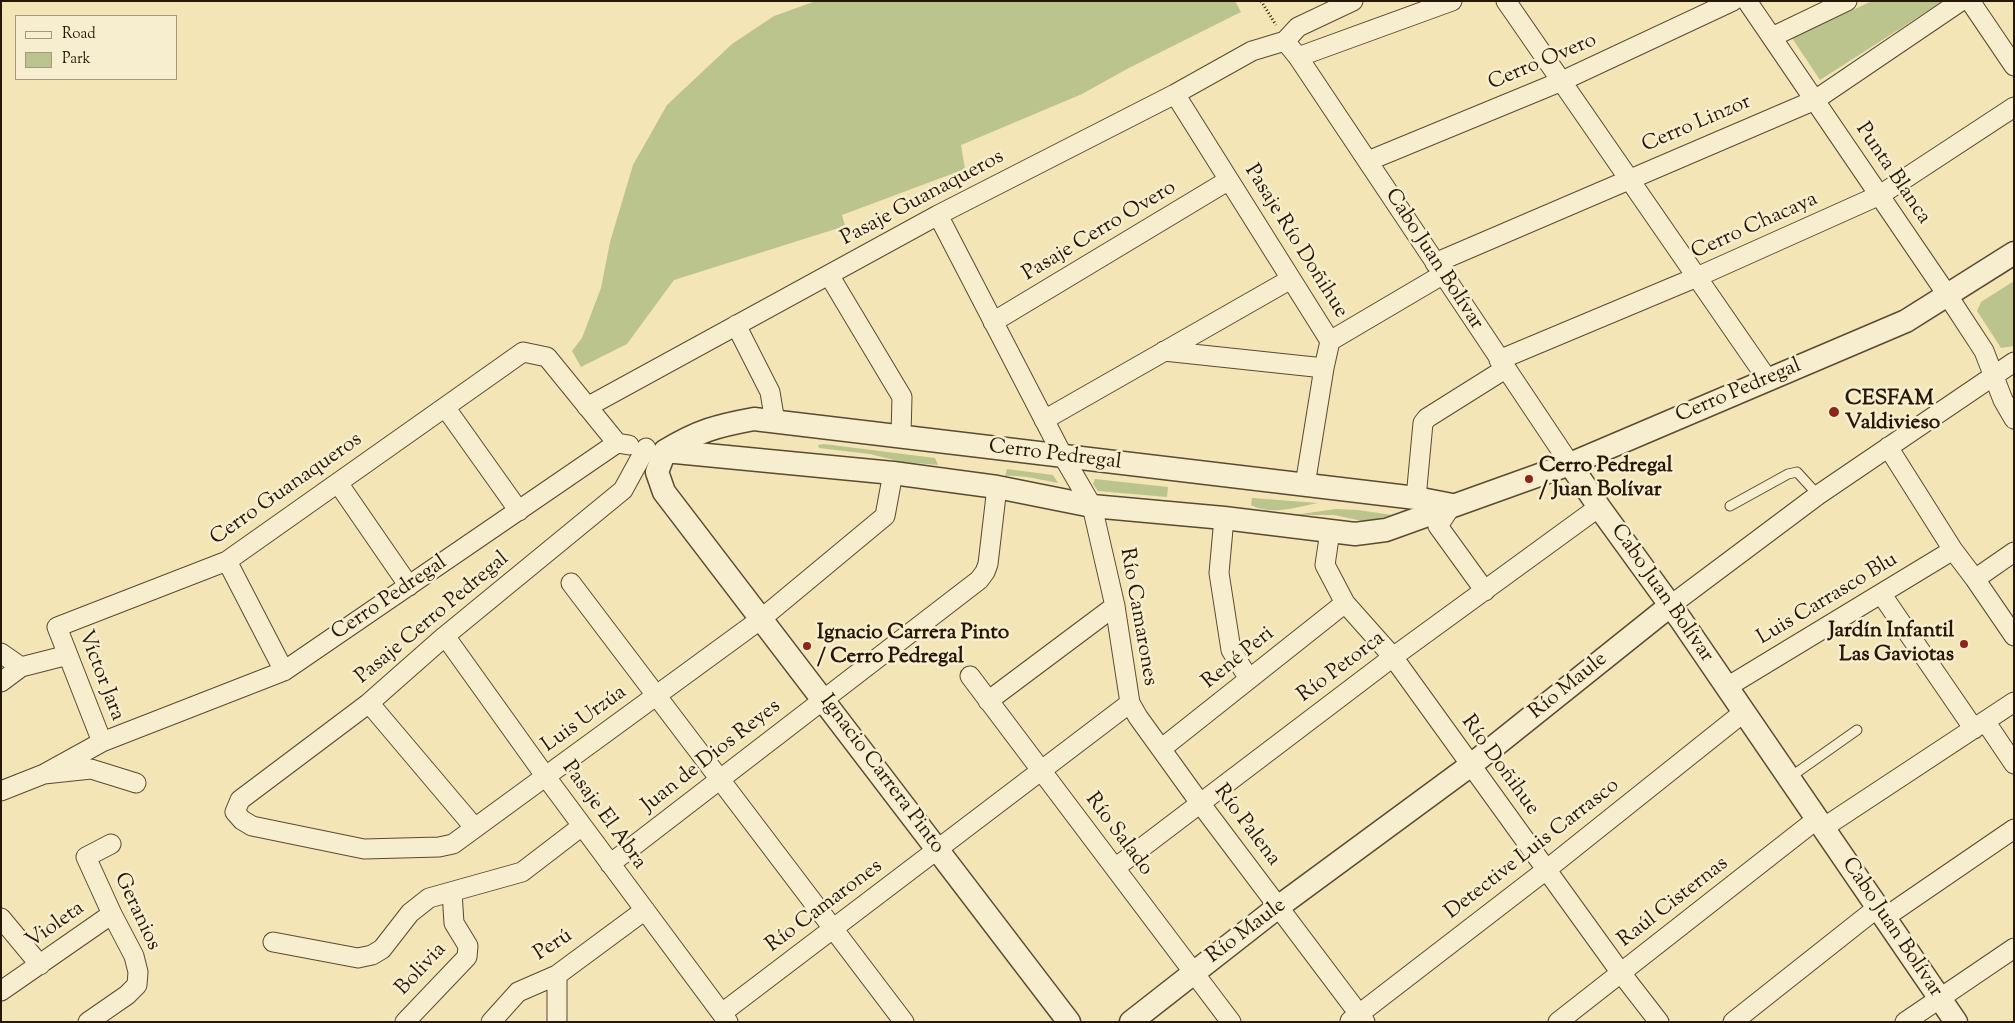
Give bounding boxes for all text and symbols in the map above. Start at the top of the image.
legend [15,15,178,80]
text: Road [62,24,96,45]
street label: Cerro Overo [1485,29,1601,97]
text: Park [62,49,91,70]
street label: Cerro Linzor [1639,91,1755,159]
street label: Punta Blanca [1849,118,1935,230]
street label: Pasaje Guanaqueros [837,145,1009,253]
street label: Pasaje Río Doñihue [1238,161,1352,323]
street label: Pasaje Cerro Overo [1019,176,1181,288]
street label: Cabo Juan Bolívar [1378,185,1488,335]
street label: Cerro Chacaya [1688,188,1822,266]
street label: Cerro Pedregal [1673,354,1805,430]
place label: CESFAM Valdivieso [1845,387,1940,437]
marker: CESFAM Valdivieso [1827,405,1841,419]
street label: Cerro Guanaqueros [206,428,368,552]
street label: Cerro Pedregal [987,435,1123,477]
place label: Cerro Pedregal / Juan Bolívar [1539,454,1673,504]
marker: Cerro Pedregal / Juan Bolívar [1523,473,1535,485]
street label: Cabo Juan Bolívar [1604,520,1718,668]
street label: Río Camarones [1112,546,1162,688]
street label: Pasaje Cerro Pedregal [351,547,515,691]
street label: Luis Carrasco Blu [1753,548,1903,652]
street label: Cerro Pedregal [328,551,452,647]
place label: Jardín Infantil Las Gaviotas [1829,619,1954,669]
place label: Ignacio Carrera Pinto / Cerro Pedregal [817,621,1009,671]
street label: René Peri [1198,622,1280,696]
street label: Víctor Jara [71,627,129,725]
street label: Río Petorca [1293,627,1391,709]
marker: Jardín Infantil Las Gaviotas [1958,638,1970,650]
marker: Ignacio Carrera Pinto / Cerro Pedregal [801,640,813,652]
street label: Río Maule [1525,648,1613,726]
street label: Luis Urzúa [538,681,632,759]
street label: Ignacio Carrera Pinto [813,691,949,859]
street label: Juan de Dios Reyes [637,695,787,819]
street label: Río Doñihue [1454,711,1544,821]
street label: Pasaje El Abra [555,757,651,875]
street label: Detective Luis Carrasco [1441,774,1625,926]
street label: Río Palena [1207,780,1285,872]
street label: Río Salado [1079,788,1157,882]
street label: Raúl Cisternas [1614,852,1734,954]
street label: Cabo Juan Bolívar [1835,853,1947,1003]
street label: Río Camarones [762,855,888,959]
street label: Geranios [107,869,165,955]
street label: Río Maule [1202,894,1292,970]
street label: Violeta [22,897,90,955]
street label: Perú [530,924,578,968]
street label: Bolivia [391,938,453,1002]

